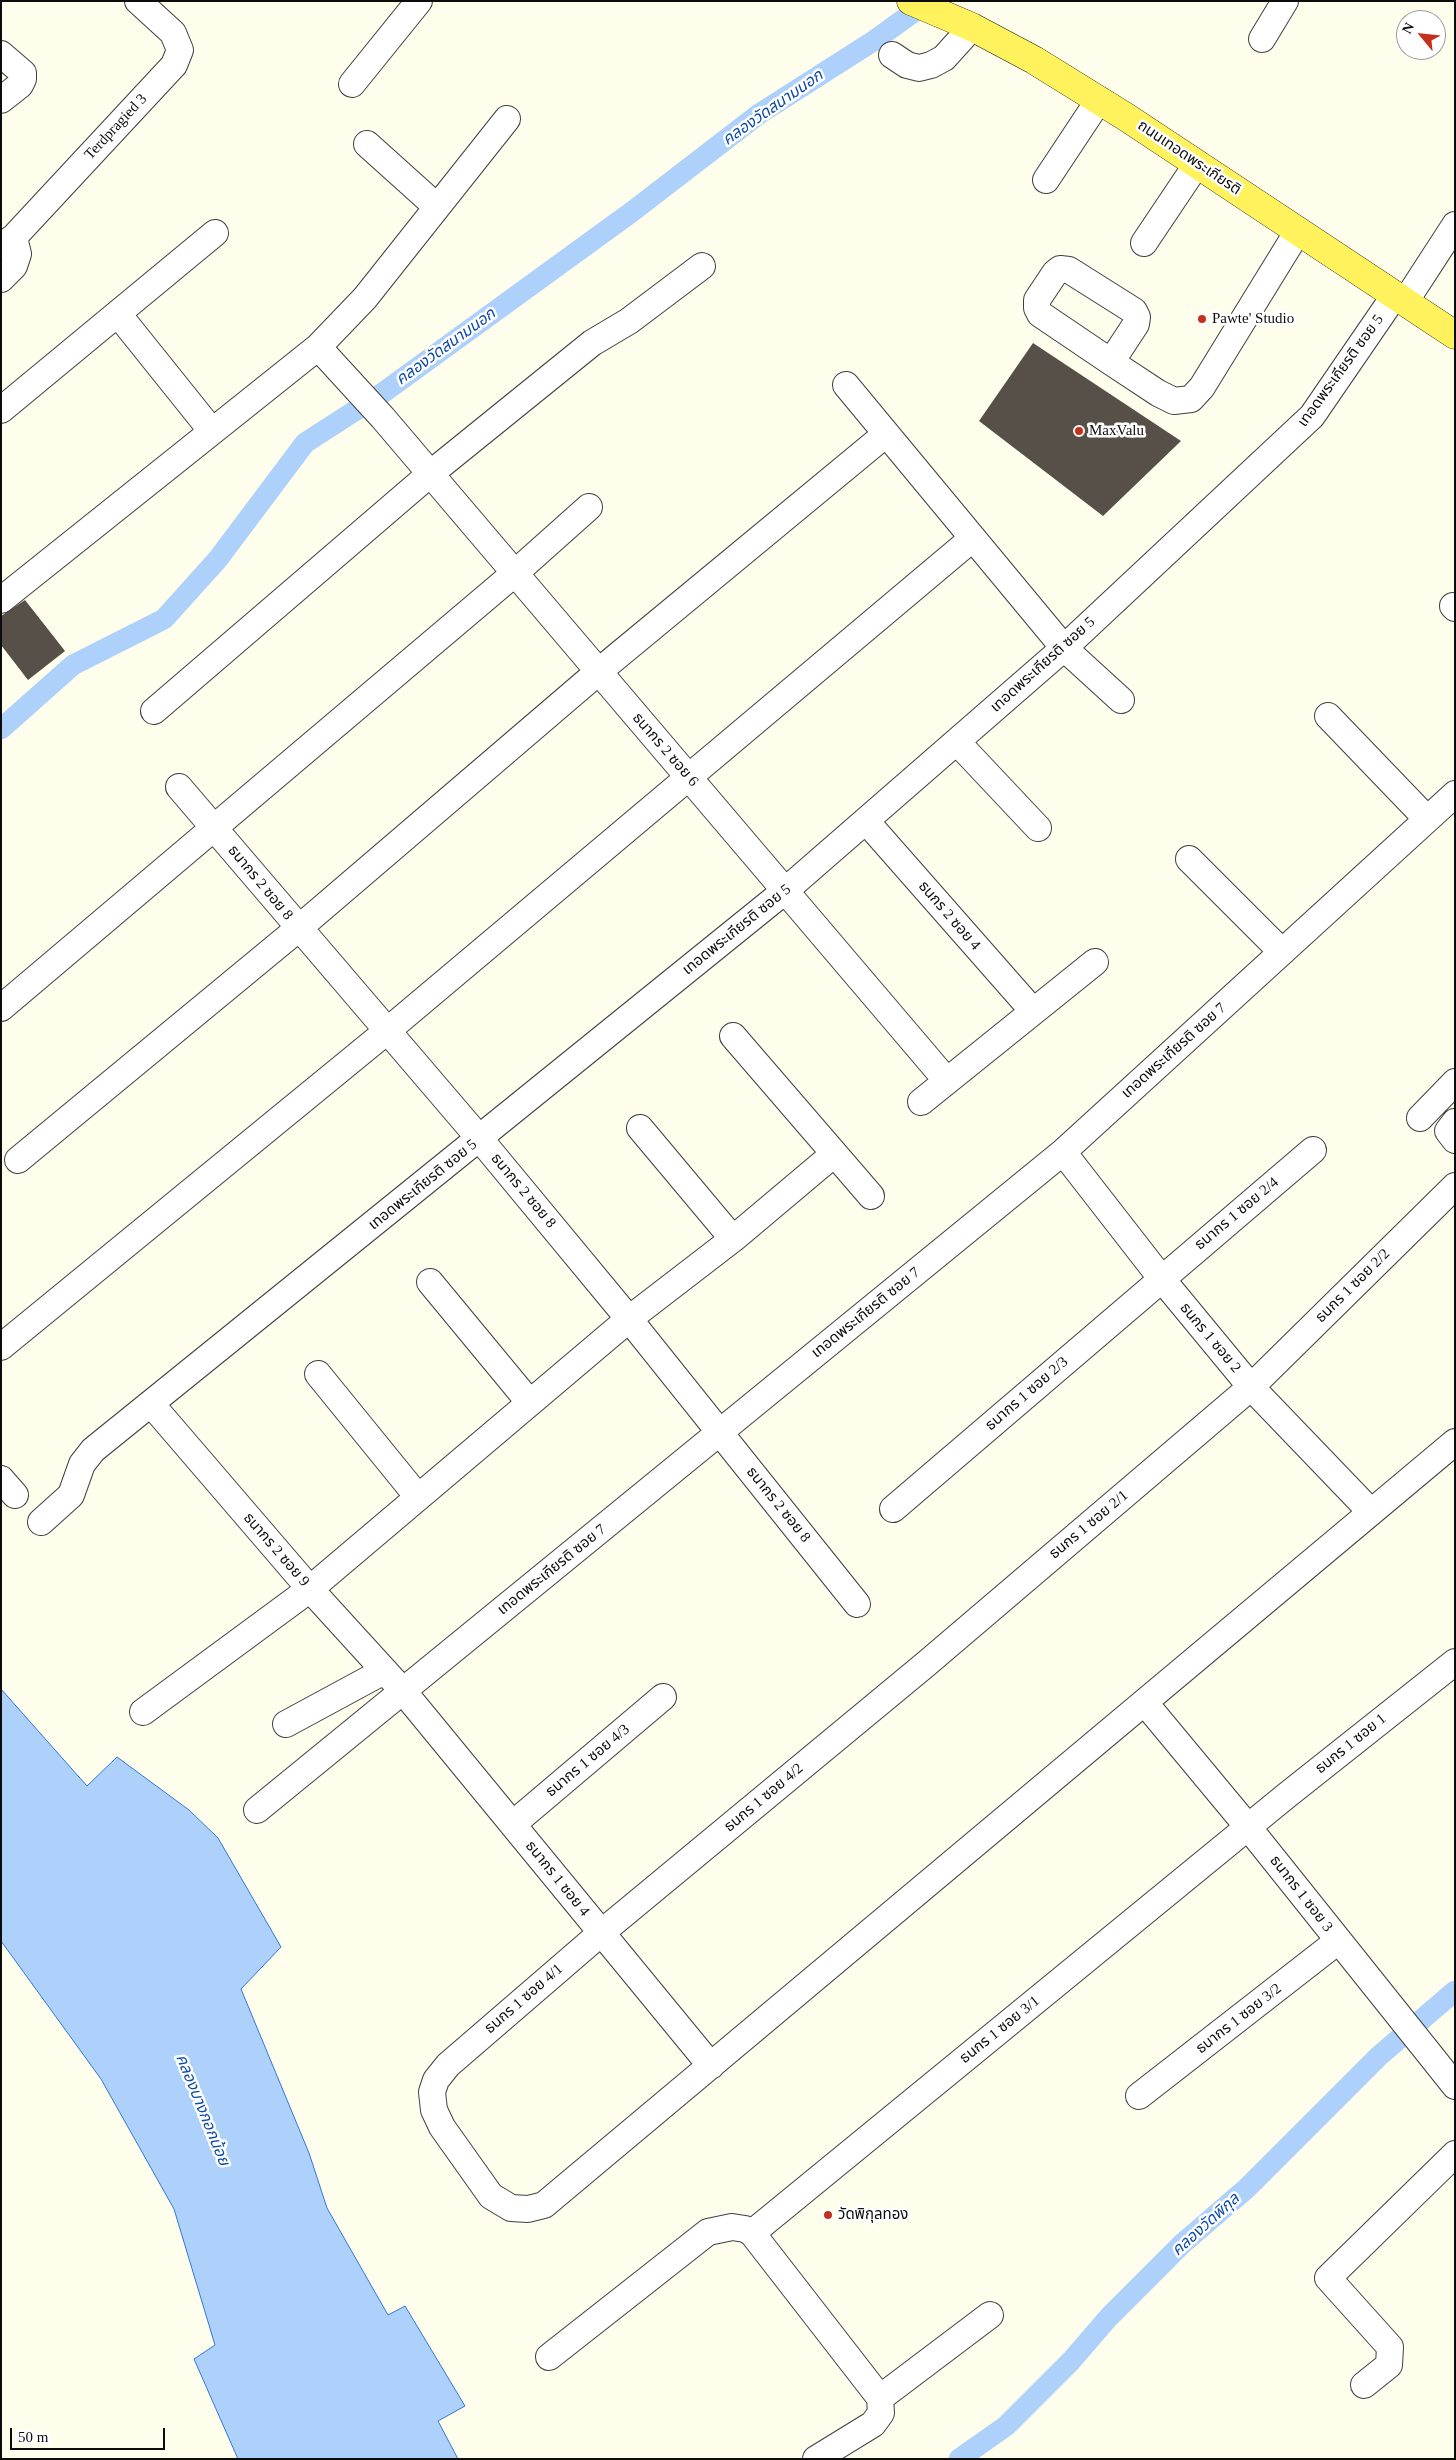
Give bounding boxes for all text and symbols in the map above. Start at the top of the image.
north arrow [1396,10,1446,60]
text: N [1399,20,1417,36]
water label: คลองวัดสนามนอก [719,66,827,150]
street label: Terdpragied 3 [81,90,151,164]
street label: ถนนเทอดพระเกียรติ [1134,117,1244,199]
water label: คลองวัดสนามนอก [392,304,500,390]
place label: Pawte' Studio [1212,310,1294,328]
street label: เทอดพระเกียรติ ซอย 5 [1294,311,1388,431]
marker: Pawte' Studio [1196,313,1208,325]
place label: MaxValu [1089,422,1144,440]
marker: MaxValu [1073,425,1085,437]
street label: เทอดพระเกียรติ ซอย 5 [987,613,1099,717]
street label: ธนากร 2 ซอย 6 [628,709,702,791]
street label: ธนากร 2 ซอย 8 [224,842,296,924]
street label: ธนกร 2 ซอย 4 [914,878,984,954]
street label: เทอดพระเกียรติ ซอย 5 [679,881,795,979]
street label: เทอดพระเกียรติ ซอย 7 [1118,999,1230,1103]
street label: เทอดพระเกียรติ ซอย 5 [365,1136,481,1234]
street label: ธนากร 2 ซอย 8 [487,1150,559,1232]
street label: ธนากร 1 ซอย 2/4 [1192,1174,1282,1254]
street label: ธนกร 1 ซอย 2/2 [1312,1245,1394,1327]
street label: เทอดพระเกียรติ ซอย 7 [808,1264,924,1362]
street label: ธนกร 1 ซอย 2 [1176,1299,1244,1377]
street label: ธนากร 1 ซอย 2/3 [982,1353,1072,1435]
street label: ธนากร 2 ซอย 8 [742,1464,814,1546]
street label: ธนกร 1 ซอย 2/1 [1046,1487,1132,1563]
street label: ธนากร 2 ซอย 9 [239,1509,313,1591]
street label: เทอดพระเกียรติ ซอย 7 [494,1521,610,1619]
street label: ธนกร 1 ซอย 1 [1312,1710,1390,1778]
street label: ธนากร 1 ซอย 4/3 [543,1721,633,1801]
street label: ธนกร 1 ซอย 4/2 [721,1760,807,1836]
street label: ธนากร 1 ซอย 4 [521,1838,593,1920]
street label: ธนากร 1 ซอย 3 [1266,1852,1336,1936]
street label: ธนกร 1 ซอย 4/1 [481,1960,567,2038]
street label: ธนากร 1 ซอย 3/2 [1193,1980,1285,2058]
street label: ธนกร 1 ซอย 3/1 [956,1992,1044,2068]
water label: คลองบางกอกน้อย [171,2052,233,2168]
water label: คลองวัดพิกุล [1168,2190,1244,2260]
place label: วัดพิกุลทอง [838,2206,908,2224]
marker: วัดพิกุลทอง [822,2209,834,2221]
scale bar [12,2418,168,2450]
text: 50 m [18,2429,48,2445]

